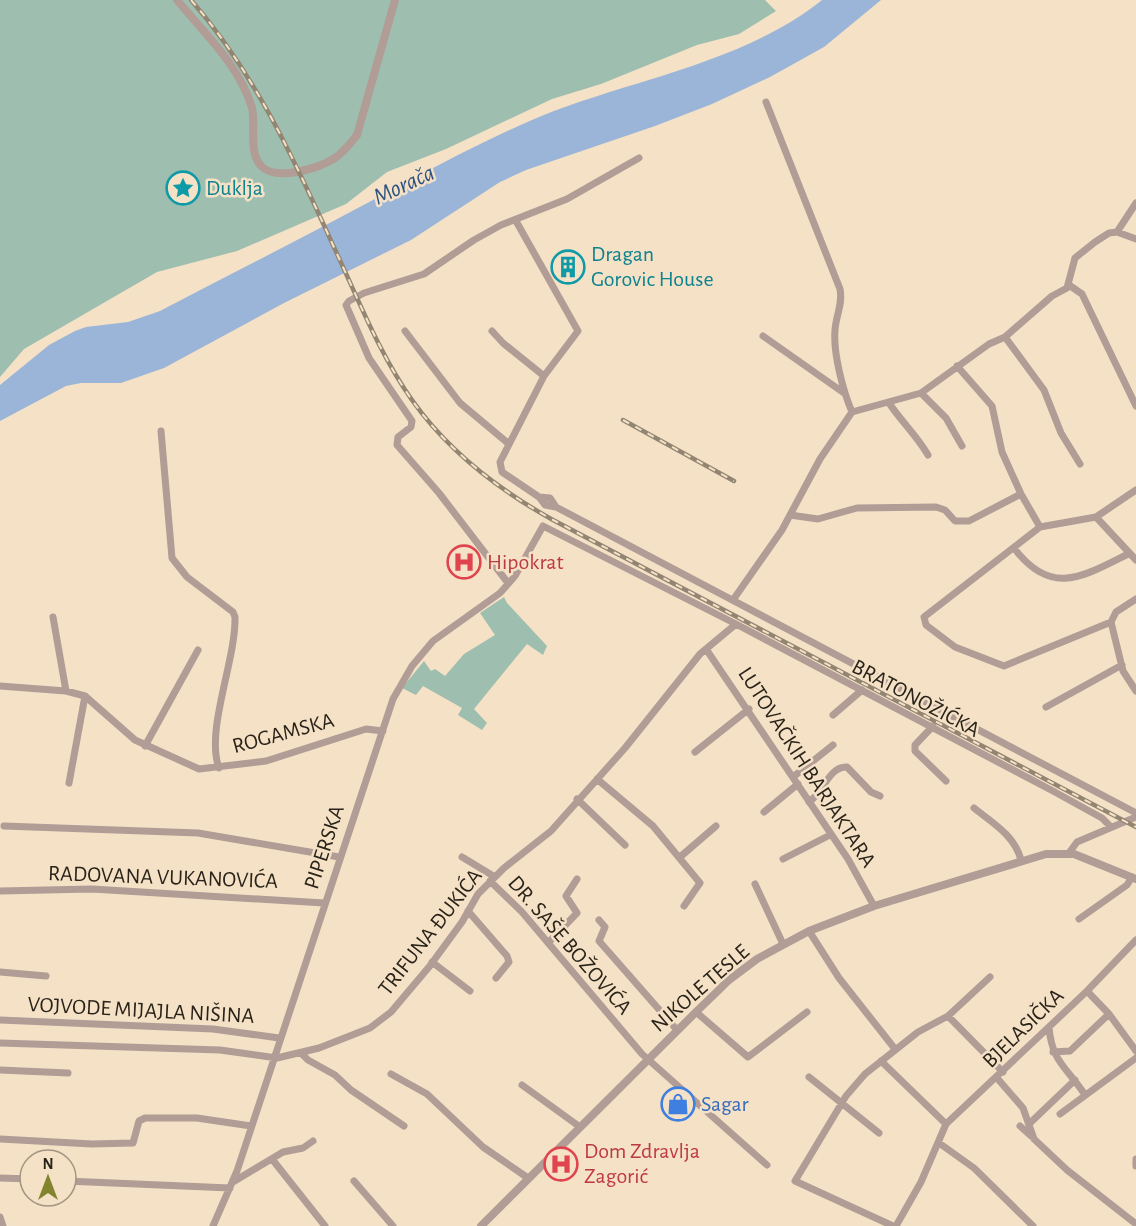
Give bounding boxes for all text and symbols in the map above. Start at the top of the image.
water label: Morača [370,161,438,209]
place icon: Duklja [165,170,201,206]
place label: Duklja [206,177,263,199]
place label: Dragan Gorovic House [591,243,714,290]
building icon: Dragan Gorovic House [550,249,586,285]
hospital icon: Hipokrat [446,544,482,580]
place label: Hipokrat [487,551,563,573]
street label: BRATONOŽIĆKA [848,654,984,741]
street label: LUTOVAČKIH BARJAKTARA [734,662,881,871]
street label: ROGAMSKA [230,709,337,757]
street label: PIPERSKA [300,802,348,892]
street label: RADOVANA VUKANOVIĆA [48,861,279,892]
street label: TRIFUNA ĐUKIĆA [373,864,486,999]
street label: DR. SAŠE BOŽOVIĆA [504,871,637,1019]
street label: NIKOLE TESLE [647,940,753,1036]
street label: BJELASIČKA [978,983,1068,1072]
street label: VOJVODE MIJAJLA NIŠINA [27,992,255,1027]
shop icon: Sagar [660,1086,696,1122]
place label: Sagar [701,1093,749,1115]
place label: Dom Zdravlja Zagorić [584,1140,700,1187]
hospital icon: Dom Zdravlja Zagorić [543,1146,579,1182]
north arrow [18,1148,78,1208]
text: N [42,1156,54,1172]

